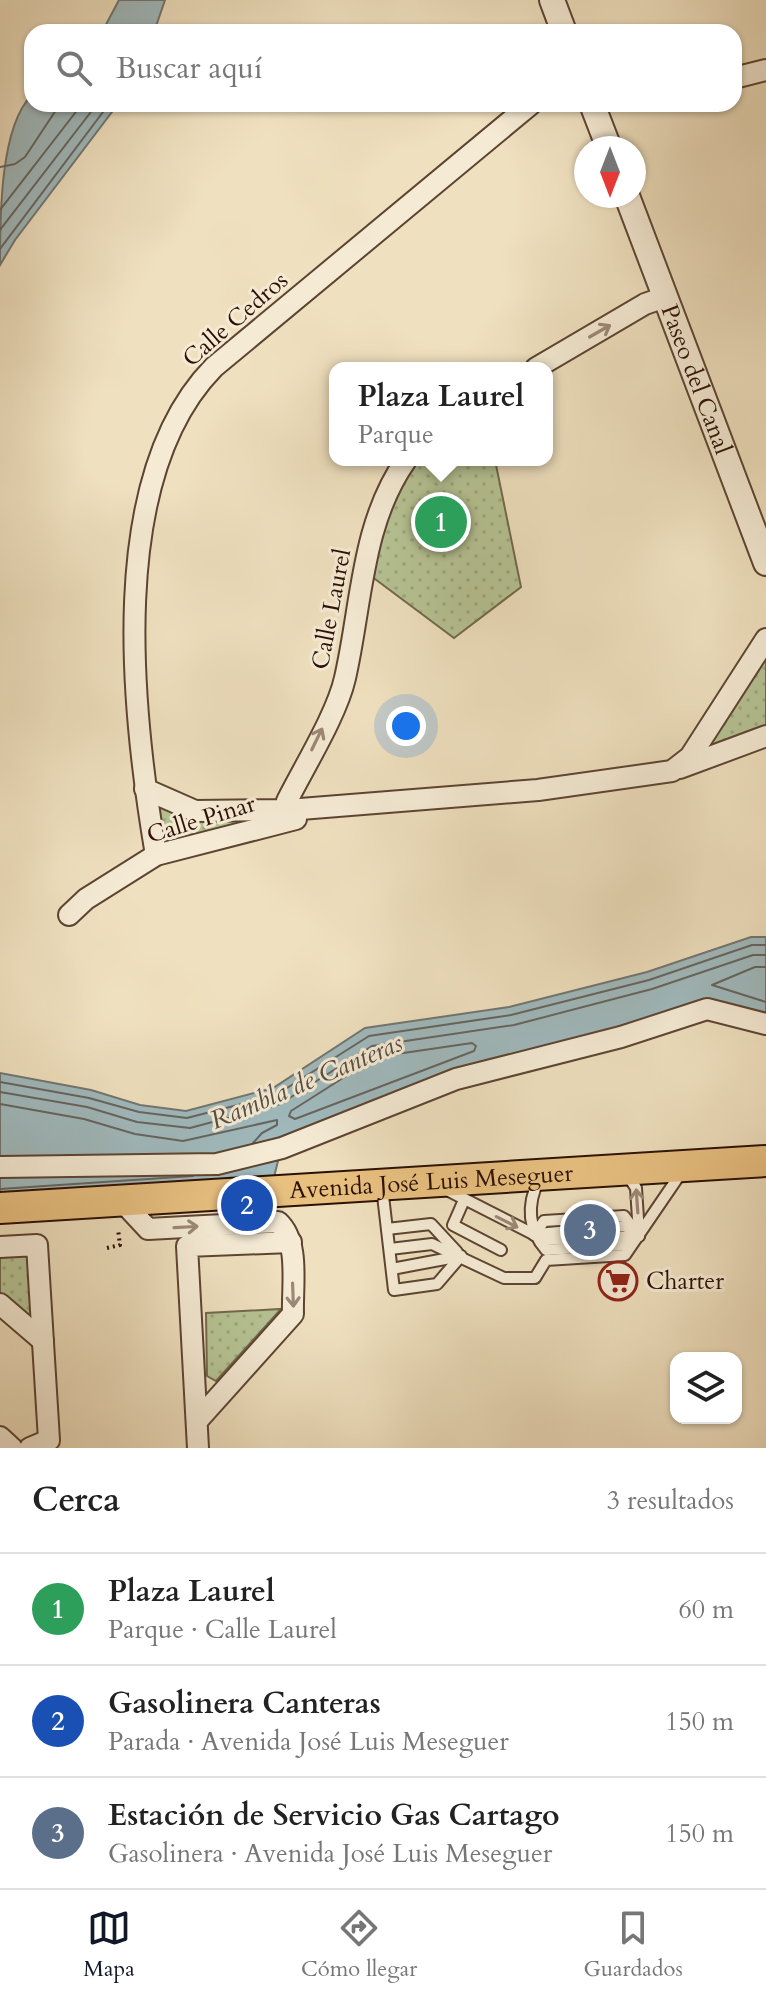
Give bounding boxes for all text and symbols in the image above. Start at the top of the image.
search box [24,24,742,112]
icon: search [52,46,96,90]
text: Buscar aquí [116,48,262,89]
north arrow [574,136,646,208]
street label: Calle Cedros [175,264,295,374]
street label: Paseo del Canal [653,300,739,459]
one-way arrow [588,323,611,339]
popup [329,362,553,466]
text: Plaza Laurel [358,376,524,417]
text: Parque [358,417,434,452]
pin: 1 [415,492,467,552]
street label: Calle Laurel [304,546,359,672]
your location [386,706,426,746]
one-way arrow [310,728,325,752]
street label: Calle Pinar [143,787,260,852]
water label: Rambla de Canteras [205,1025,408,1138]
street label: Avenida José Luis Meseguer [288,1157,574,1207]
pin: 2 [221,1175,273,1235]
one-way arrow [629,1188,644,1214]
pin: 3 [564,1200,616,1260]
one-way arrow [495,1215,519,1230]
one-way arrow [172,1219,199,1234]
supermarket icon: Charter [597,1260,639,1302]
place label: Charter [646,1265,724,1298]
one-way arrow [285,1281,300,1308]
map controls [670,1352,742,1424]
button: layers [670,1352,742,1424]
text: Cerca [32,1477,120,1523]
text: 3 resultados [607,1483,734,1518]
text: Plaza Laurel [108,1571,275,1612]
text: 1 [51,1592,65,1627]
text: 60 m [678,1592,734,1627]
text: Parque · Calle Laurel [108,1612,337,1647]
text: Gasolinera Canteras [108,1683,381,1724]
text: 2 [51,1704,65,1739]
text: 150 m [665,1704,734,1739]
text: Parada · Avenida José Luis Meseguer [108,1724,509,1759]
text: Estación de Servicio Gas Cartago [108,1795,560,1836]
text: 3 [51,1816,65,1851]
text: 150 m [665,1816,734,1851]
text: Gasolinera · Avenida José Luis Meseguer [108,1836,552,1871]
tab: Mapa [83,1906,135,1984]
tab: Cómo llegar [301,1906,417,1984]
tab: Guardados [584,1906,683,1984]

